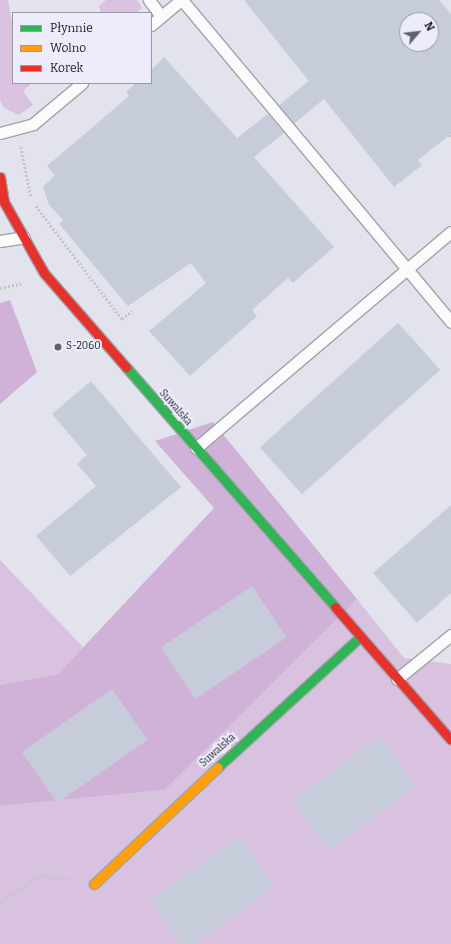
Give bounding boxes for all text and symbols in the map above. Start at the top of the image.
legend [12,12,152,84]
north arrow [399,12,439,52]
text: N [421,20,437,33]
text: Płynnie [50,21,93,35]
text: Wolno [50,41,86,55]
text: Korek [50,61,83,75]
place label: S-2060 [66,341,101,353]
marker: S-2060 [53,342,63,352]
street label: Suwalska [156,388,194,428]
street label: Suwalska [198,732,238,770]

